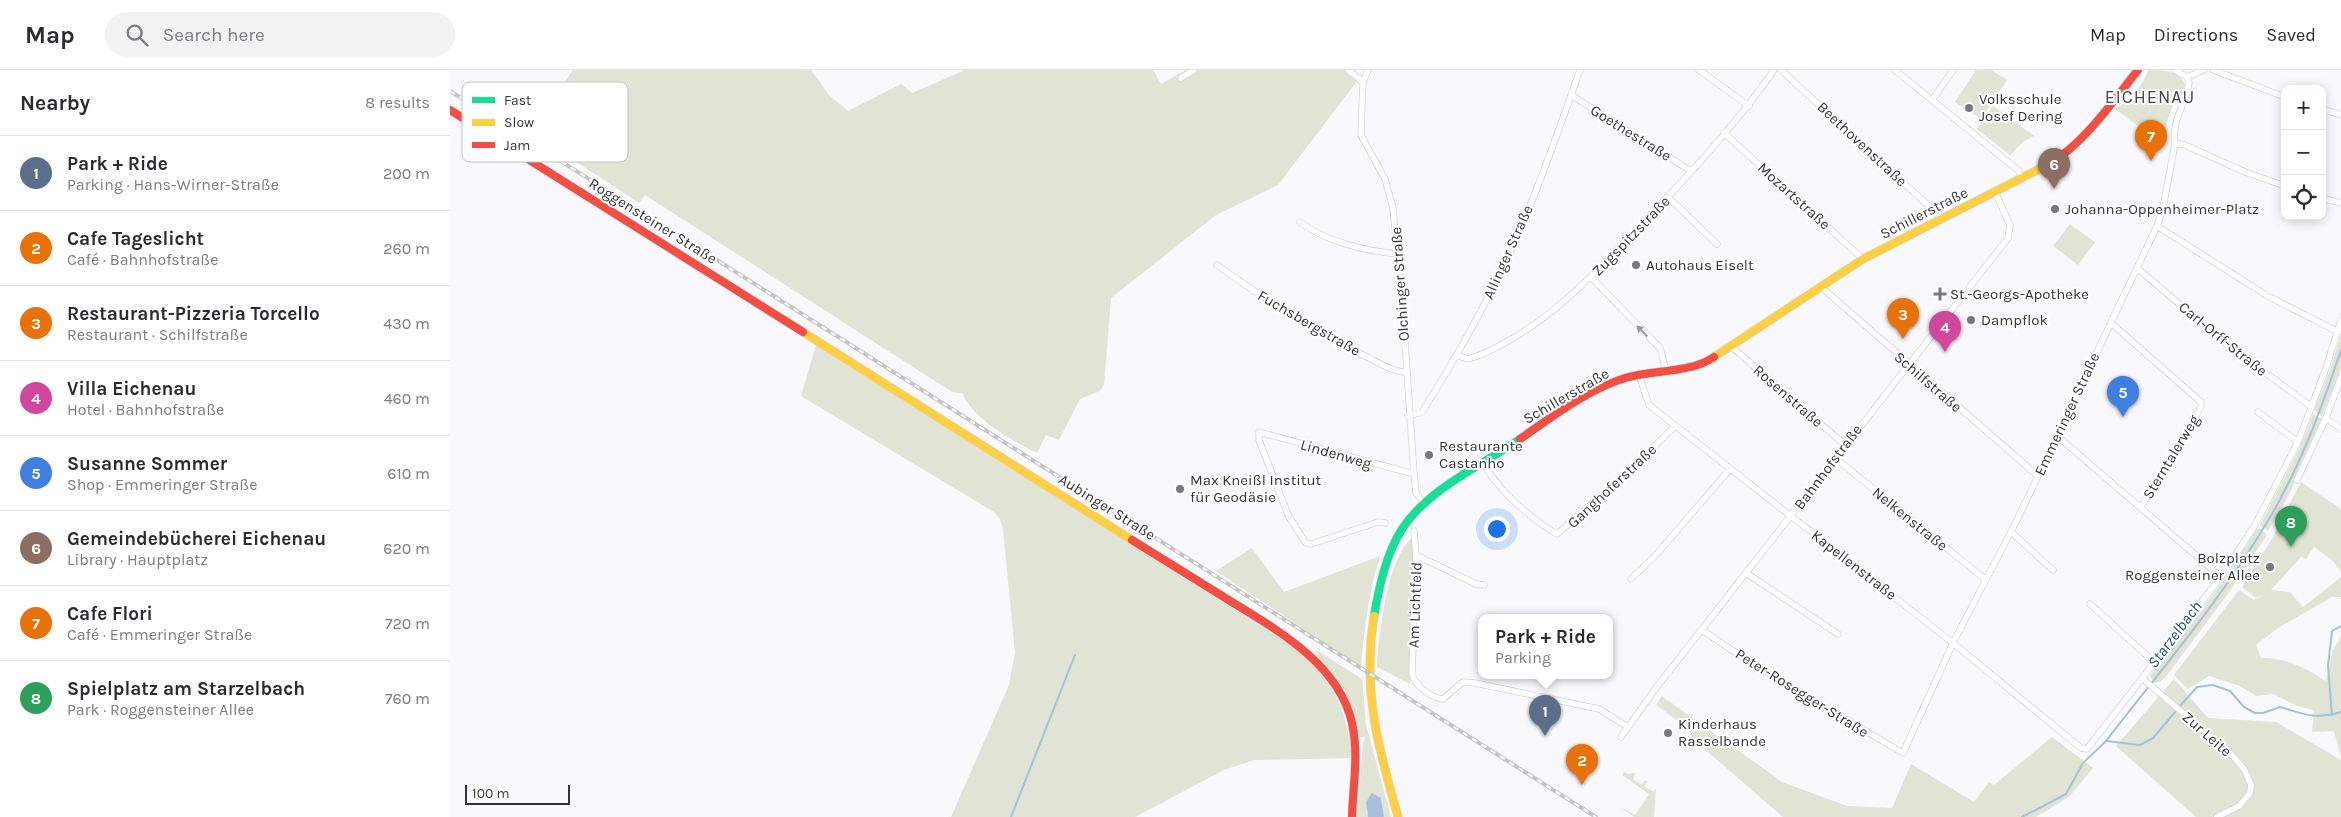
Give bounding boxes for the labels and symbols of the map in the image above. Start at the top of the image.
legend [462,82,628,162]
district label: EICHENAU [2105,86,2195,108]
place label: Volksschule Josef Dering [1979,90,2063,125]
text: Fast [504,92,531,109]
street label: Beethovenstraße [1813,98,1911,190]
street label: Goethestraße [1587,101,1675,165]
marker: Volksschule Josef Dering [1963,102,1975,114]
text: Slow [504,114,534,131]
pin: 7 [2135,120,2167,161]
text: Jam [504,137,530,154]
pin: 6 [2038,148,2070,189]
street label: Mozartstraße [1754,159,1834,233]
street label: Roggensteiner Straße [586,174,720,268]
street label: Schillerstraße [1877,183,1971,243]
street label: Zugspitzstraße [1588,192,1674,280]
place label: Johanna-Oppenheimer-Platz [2065,200,2259,218]
street label: Allinger Straße [1479,202,1537,302]
marker: Johanna-Oppenheimer-Platz [2049,203,2061,215]
street label: Olchinger Straße [1387,226,1413,342]
place label: Autohaus Eiselt [1646,256,1754,274]
marker: Autohaus Eiselt [1630,259,1642,271]
place label: St.-Georgs-Apotheke [1950,285,2089,303]
street label: Fuchsbergstraße [1254,286,1364,360]
marker: St.-Georgs-Apotheke [1934,288,1946,300]
pin: 3 [1887,298,1919,339]
street label: Carl-Orff-Straße [2175,298,2271,380]
pin: 4 [1929,311,1961,352]
place label: Dampflok [1981,311,2048,329]
marker: Dampflok [1965,314,1977,326]
one-way arrow [1636,325,1648,337]
street label: Schilfstraße [1891,348,1965,416]
street label: Emmeringer Straße [2031,350,2103,478]
street label: Rosenstraße [1750,361,1826,431]
street label: Schillerstraße [1520,364,1612,428]
pin: 5 [2107,376,2139,417]
street label: Sterntalerweg [2139,411,2203,502]
street label: Bahnhofstraße [1790,421,1866,513]
street label: Lindenweg [1298,435,1374,473]
place label: Restaurante Castanho [1439,437,1523,472]
street label: Ganghoferstraße [1564,440,1660,532]
marker: Restaurante Castanho [1423,449,1435,461]
street label: Aubinger Straße [1055,470,1159,544]
place label: Max Kneißl Institut für Geodäsie [1190,471,1321,506]
marker: Max Kneißl Institut für Geodäsie [1174,483,1186,495]
street label: Nelkenstraße [1869,483,1951,555]
pin: 8 [2275,506,2307,547]
your location [1484,516,1510,542]
street label: Kapellenstraße [1808,526,1900,604]
place label: Bolzplatz Roggensteiner Allee [2125,549,2260,584]
marker: Bolzplatz Roggensteiner Allee [2264,561,2276,573]
street label: Am Lichtfeld [1405,562,1425,648]
water label: Starzelbach [2143,597,2206,671]
street label: Peter-Rosegger-Straße [1732,645,1872,741]
pin: 1 [1529,695,1561,736]
street label: Zur Leite [2179,708,2235,760]
place label: Kinderhaus Rasselbande [1678,715,1766,750]
marker: Kinderhaus Rasselbande [1662,727,1674,739]
pin: 2 [1566,744,1598,785]
scale bar [465,782,570,805]

